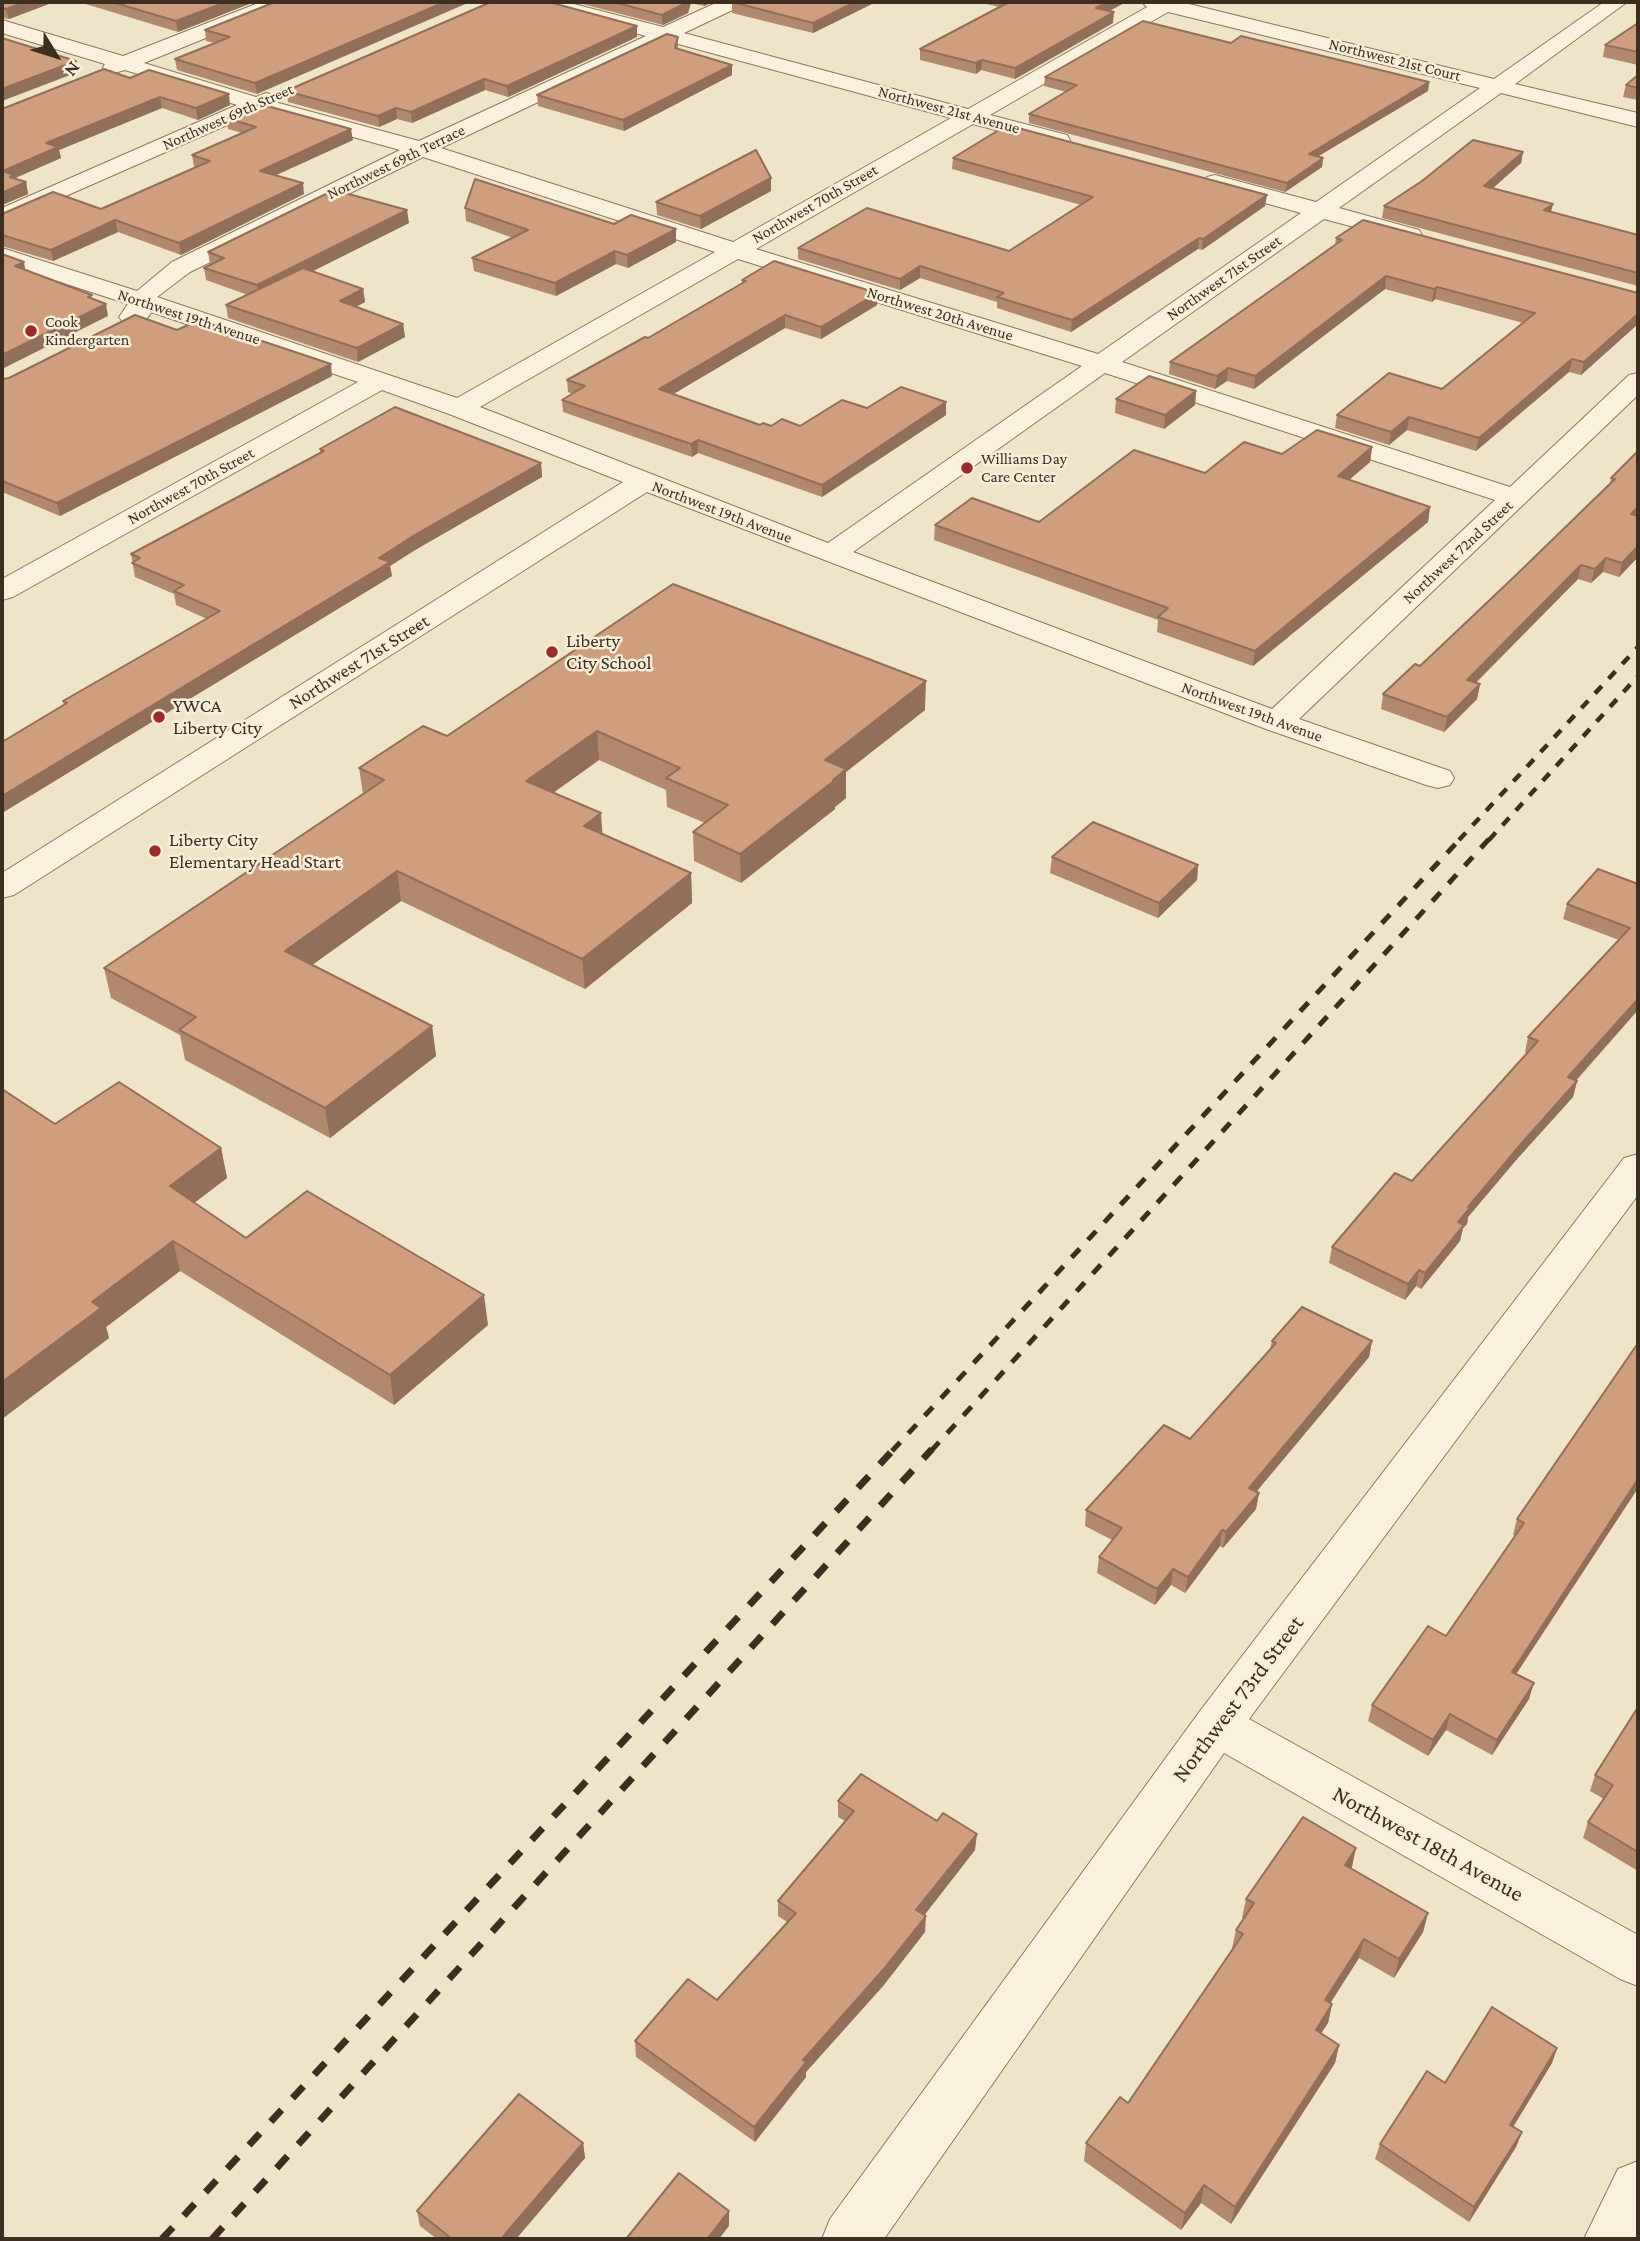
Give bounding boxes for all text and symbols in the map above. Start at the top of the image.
north arrow [21,21,91,91]
street label: Northwest 21st Court [1327,34,1463,86]
text: N [61,58,85,81]
street label: Northwest 69th Street [160,79,296,155]
street label: Northwest 21st Avenue [876,82,1022,138]
street label: Northwest 69th Terrace [324,120,468,204]
street label: Northwest 70th Street [749,160,881,248]
street label: Northwest 71st Street [1163,231,1285,325]
street label: Northwest 20th Avenue [865,283,1015,345]
street label: Northwest 19th Avenue [115,285,263,349]
place label: Cook Kindergarten [45,312,129,350]
marker: Cook Kindergarten [23,323,39,339]
street label: Northwest 70th Street [124,443,258,529]
place label: Williams Day Care Center [981,449,1067,487]
marker: Williams Day Care Center [959,460,975,476]
street label: Northwest 19th Avenue [649,476,795,548]
street label: Northwest 72nd Street [1399,496,1517,608]
street label: Northwest 71st Street [285,610,433,714]
place label: Liberty City School [566,630,651,674]
marker: Liberty City School [544,644,560,660]
street label: Northwest 19th Avenue [1179,678,1325,746]
place label: YWCA Liberty City [173,695,262,739]
marker: YWCA Liberty City [151,709,167,725]
place label: Liberty City Elementary Head Start [169,829,341,873]
marker: Liberty City Elementary Head Start [147,843,163,859]
street label: Northwest 73rd Street [1166,1610,1310,1788]
street label: Northwest 18th Avenue [1328,1780,1528,1908]

